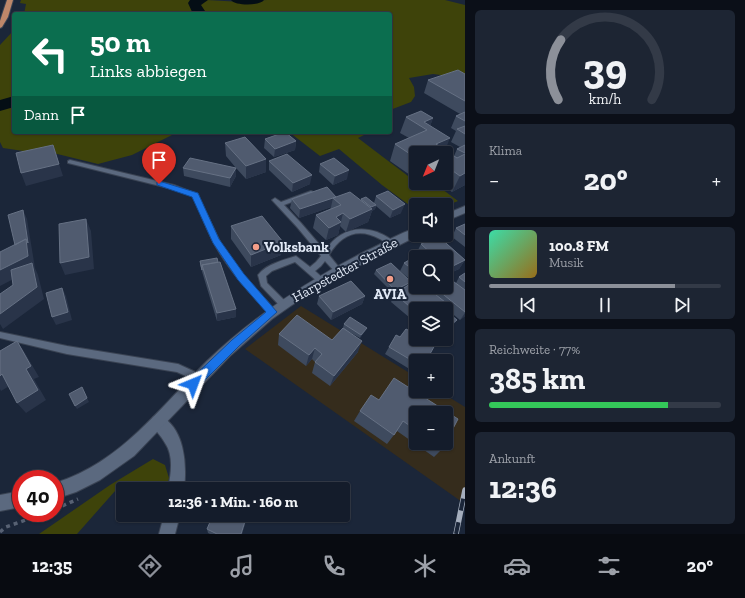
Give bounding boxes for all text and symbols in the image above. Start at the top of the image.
text: 50 m [90,26,151,59]
icon: left [24,28,76,80]
text: 39 [583,44,627,94]
text: Links abbiegen [90,60,207,82]
text: km/h [589,91,621,108]
icon: arrive [67,104,89,126]
text: Dann [24,106,59,124]
pin [142,143,176,184]
text: Klima [489,143,522,158]
north arrow [409,146,453,190]
map controls [409,146,453,450]
icon: arrive [148,149,170,171]
text: 20° [583,162,628,198]
text: − [489,167,499,194]
text: + [712,167,721,194]
button: sound [409,198,453,242]
street label: Harpstedter Straße [289,234,401,306]
text: 100.8 FM [549,237,609,255]
place label: Volksbank [264,239,329,256]
marker: Volksbank [251,242,261,252]
button: search [409,250,453,294]
text: Musik [549,255,584,270]
marker: AVIA [385,274,395,284]
place label: AVIA [374,286,407,303]
icon: previous [517,294,539,316]
icon: pause [594,294,616,316]
icon: next [671,294,693,316]
button: layers [409,302,453,346]
text: Reichweite · 77% [489,342,580,357]
button: + [409,354,453,398]
text: 385 km [489,361,585,397]
position arrow [172,363,214,405]
button: − [409,406,453,450]
text: Ankunft [489,451,535,466]
speed limit sign: 40 [12,470,64,522]
text: 12:36 [489,470,557,506]
text: 12:36 · 1 Min. · 160 m [168,493,298,511]
icon: directions [136,552,164,580]
icon: music [228,552,256,580]
icon: phone [320,552,348,580]
icon: climate [411,552,439,580]
icon: car [503,552,531,580]
icon: filters [595,552,623,580]
text: 12:35 [32,555,72,577]
text: 20° [687,555,713,577]

